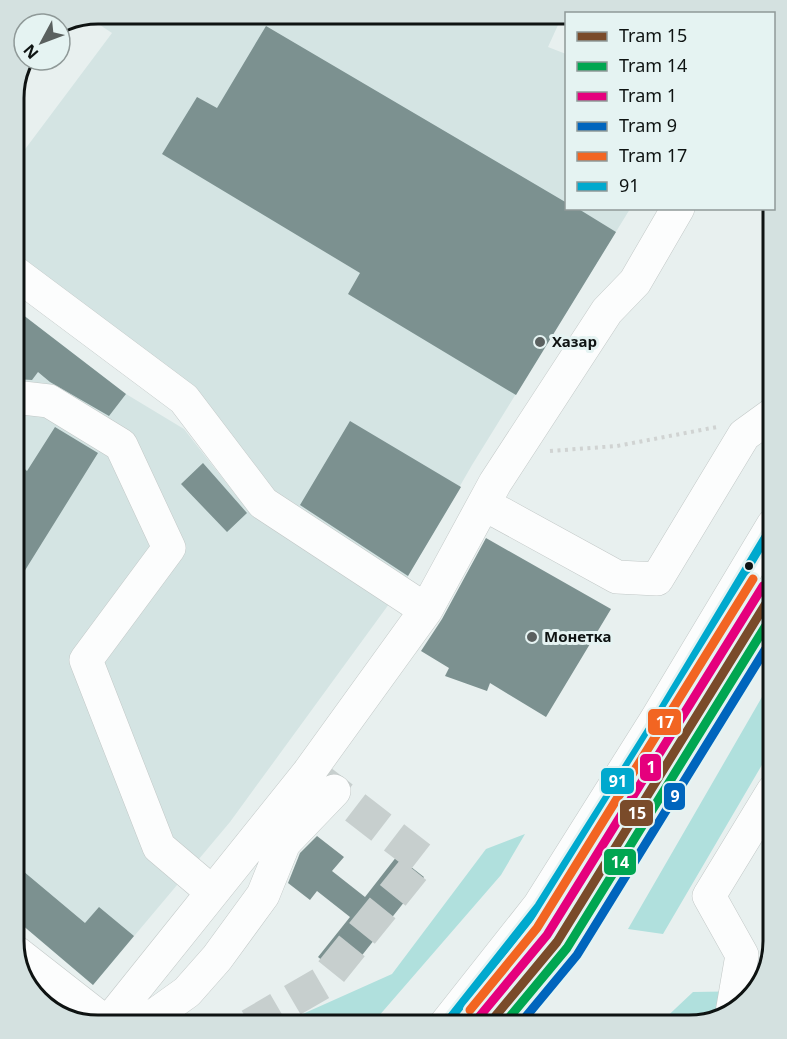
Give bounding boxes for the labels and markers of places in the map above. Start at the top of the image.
place label: Хазар [552,331,597,351]
marker: Хазар [533,335,547,349]
unlabelled marker [743,560,755,572]
place label: Монетка [544,626,611,646]
marker: Монетка [525,630,539,644]

